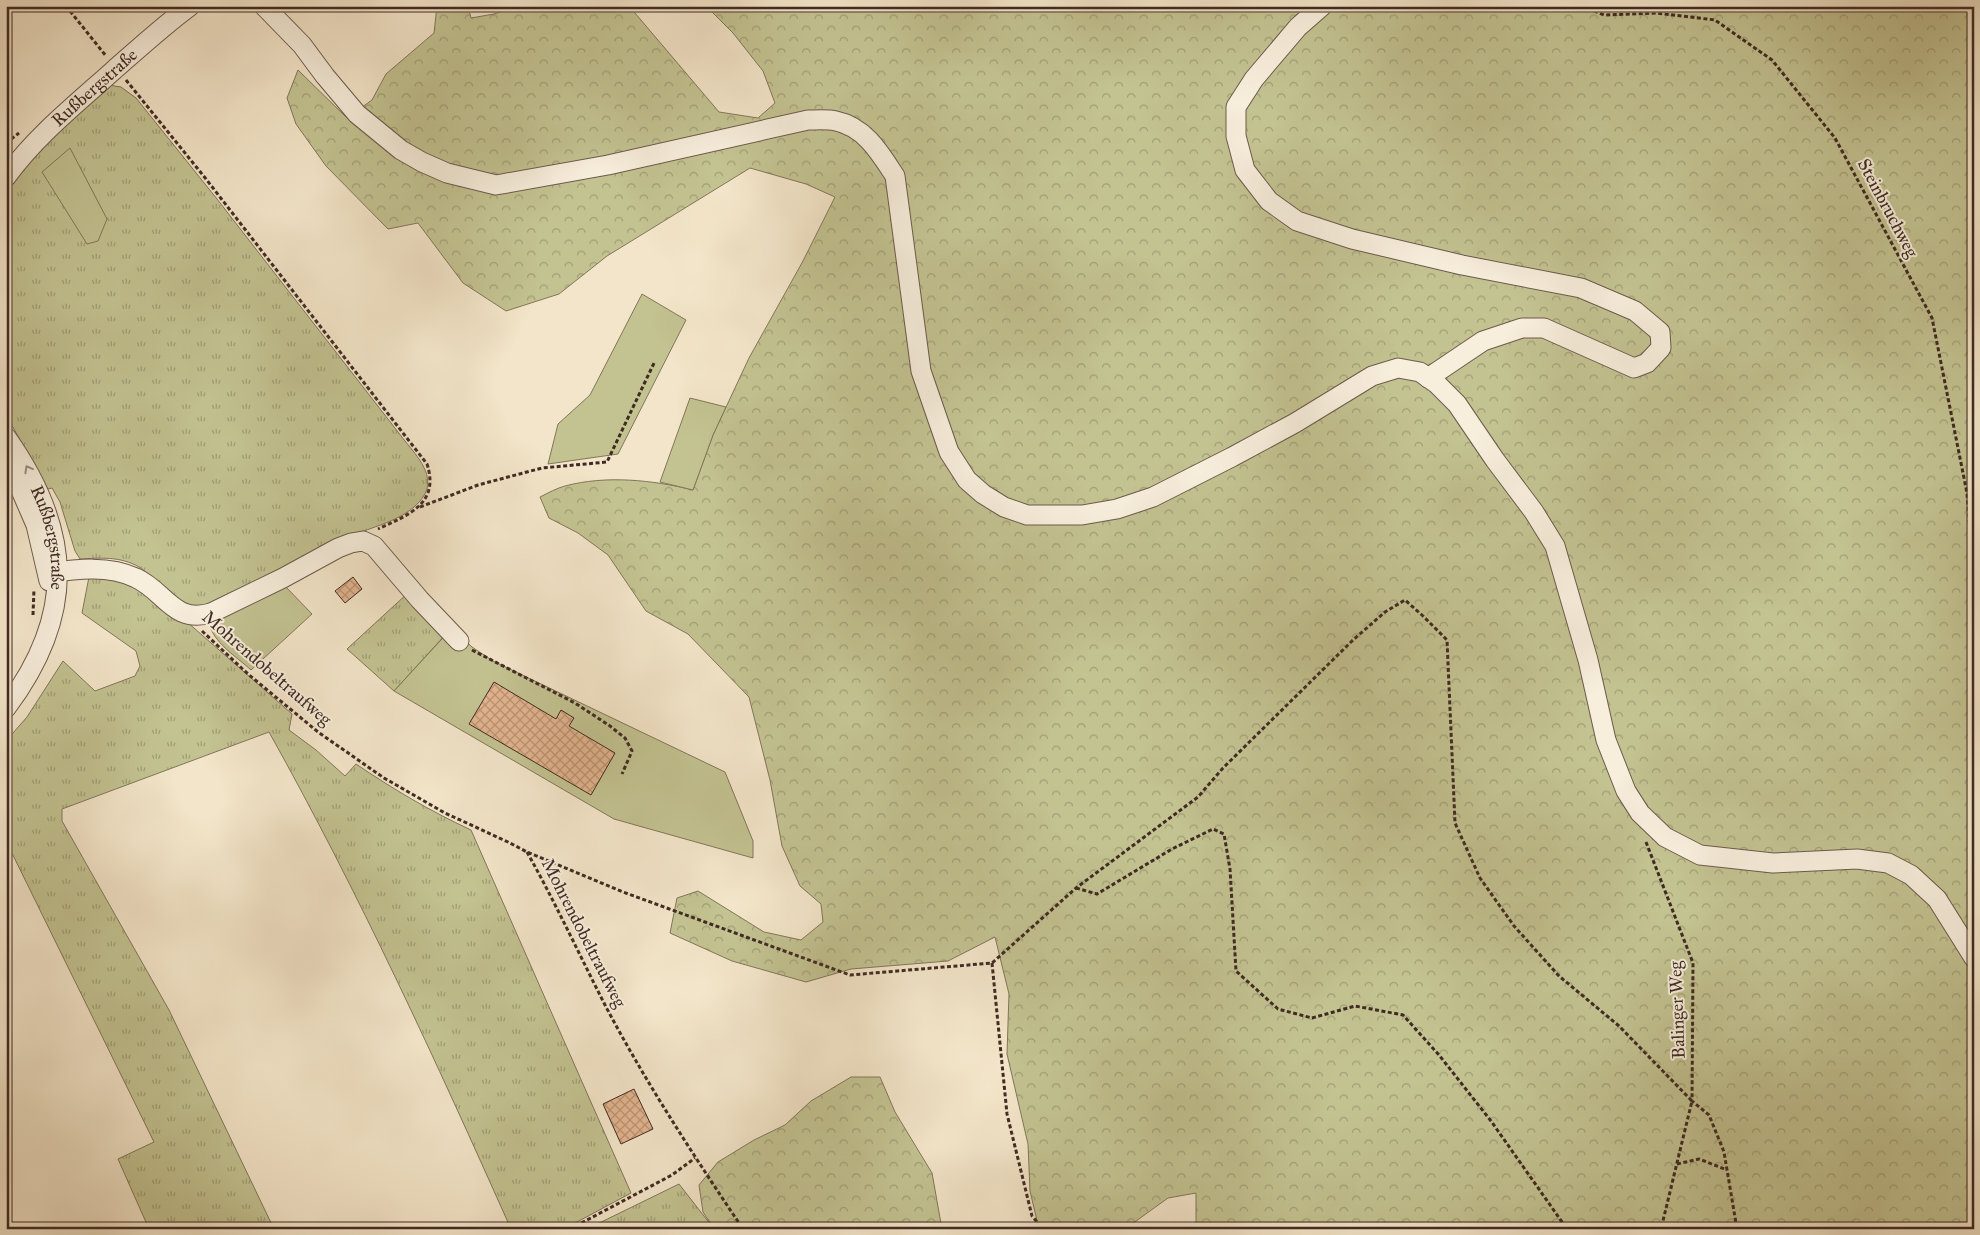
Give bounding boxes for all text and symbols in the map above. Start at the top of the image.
street label: Rußbergstraße [47,44,142,131]
street label: Steinbruchweg [1852,155,1924,262]
one-way arrow [24,466,34,475]
street label: Rußbergstraße [26,482,68,591]
street label: Mohrendobeltraufweg [197,606,337,731]
street label: Mohrendobeltraufweg [536,855,631,1012]
street label: Balinger Weg [1664,960,1691,1059]

